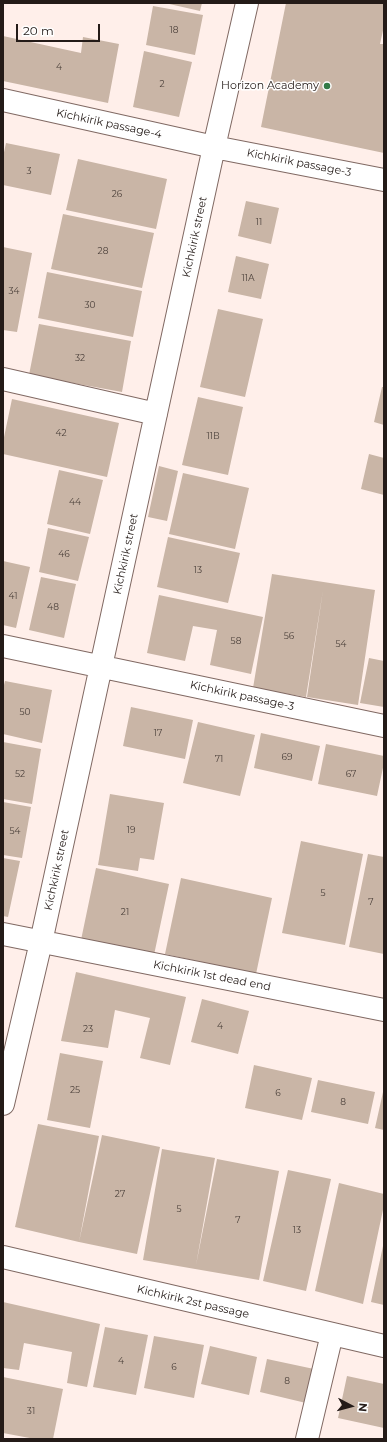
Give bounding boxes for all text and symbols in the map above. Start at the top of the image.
scale bar [18,16,102,42]
text: 20 m [23,23,54,38]
house number: 18 [170,25,178,35]
house number: 4 [56,62,62,72]
house number: 2 [159,79,165,89]
place label: Horizon Academy [221,79,319,93]
marker: Horizon Academy [322,81,332,91]
street label: Kichkirik passage-4 [55,106,163,142]
street label: Kichkirik passage-3 [246,146,352,180]
house number: 3 [26,166,32,176]
house number: 26 [112,189,122,199]
street label: Kichkirik street [180,195,210,279]
house number: 11 [256,217,262,227]
house number: 28 [98,246,108,256]
house number: 11А [241,273,255,283]
house number: 34 [8,286,20,296]
house number: 30 [84,300,96,310]
house number: 32 [75,353,85,363]
house number: 42 [55,428,67,438]
house number: 11В [206,431,220,441]
house number: 44 [69,497,81,507]
street label: Kichkirik street [111,512,141,596]
house number: 46 [58,549,70,559]
house number: 13 [194,565,202,575]
house number: 41 [9,591,17,601]
house number: 48 [47,602,59,612]
house number: 56 [284,631,294,641]
house number: 58 [231,636,241,646]
house number: 54 [335,639,347,649]
street label: Kichkirik passage-3 [189,679,295,713]
house number: 50 [19,707,31,717]
house number: 17 [154,728,162,738]
house number: 69 [282,752,292,762]
house number: 71 [215,754,223,764]
house number: 52 [15,769,25,779]
house number: 67 [346,769,356,779]
house number: 19 [127,825,135,835]
house number: 54 [9,826,21,836]
street label: Kichkirik street [42,828,72,912]
house number: 5 [320,888,326,898]
house number: 7 [368,897,374,907]
house number: 21 [121,907,129,917]
street label: Kichkirik 1st dead end [152,958,272,994]
house number: 4 [217,1021,223,1031]
house number: 23 [83,1024,93,1034]
house number: 25 [70,1085,80,1095]
house number: 6 [275,1088,281,1098]
house number: 8 [340,1097,346,1107]
house number: 27 [115,1189,125,1199]
house number: 5 [176,1204,182,1214]
house number: 7 [235,1215,241,1225]
house number: 13 [293,1225,301,1235]
street label: Kichkirik 2st passage [136,1283,250,1321]
house number: 4 [118,1356,124,1366]
house number: 6 [171,1362,177,1372]
house number: 8 [284,1376,290,1386]
north arrow [331,1386,371,1426]
text: N [356,1402,370,1412]
house number: 31 [27,1406,35,1416]

